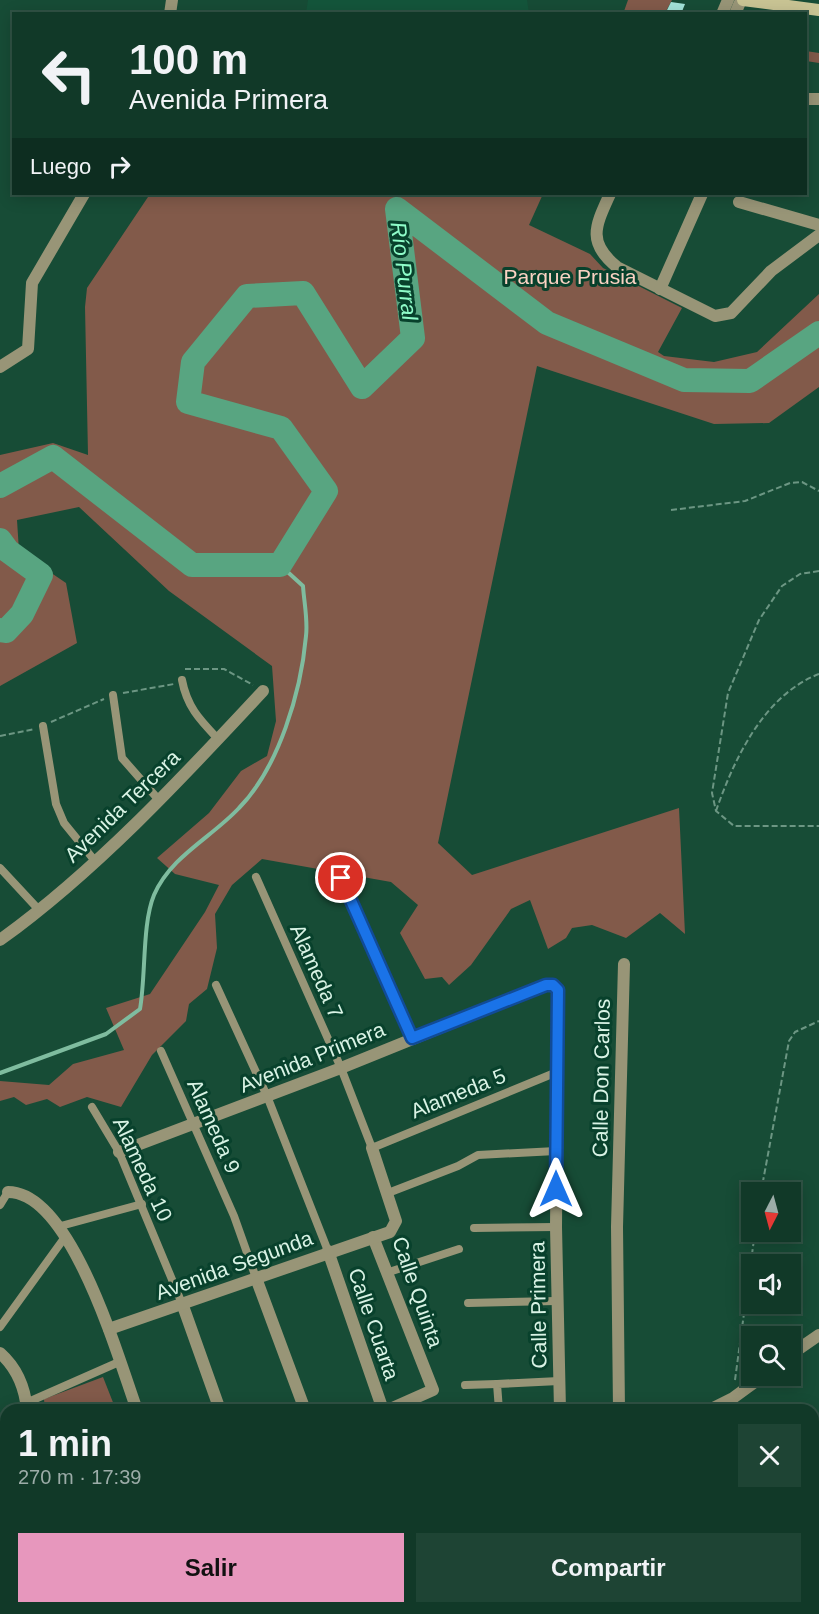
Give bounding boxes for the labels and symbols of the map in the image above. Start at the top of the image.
water label: Río Purral [386,220,423,323]
park label: Parque Prusia [503,265,637,288]
street label: Avenida Tercera [60,745,185,867]
pin [315,852,366,903]
street label: Alameda 7 [286,920,348,1022]
street label: Calle Don Carlos [588,998,614,1158]
street label: Avenida Primera [236,1017,388,1097]
street label: Alameda 5 [407,1064,509,1122]
street label: Alameda 9 [183,1075,245,1177]
street label: Alameda 10 [109,1113,177,1225]
position arrow [524,1157,588,1221]
north arrow [741,1182,801,1242]
street label: Avenida Segunda [152,1226,316,1304]
street label: Calle Quinta [388,1234,448,1351]
street label: Calle Primera [525,1241,551,1369]
street label: Calle Cuarta [344,1265,404,1383]

